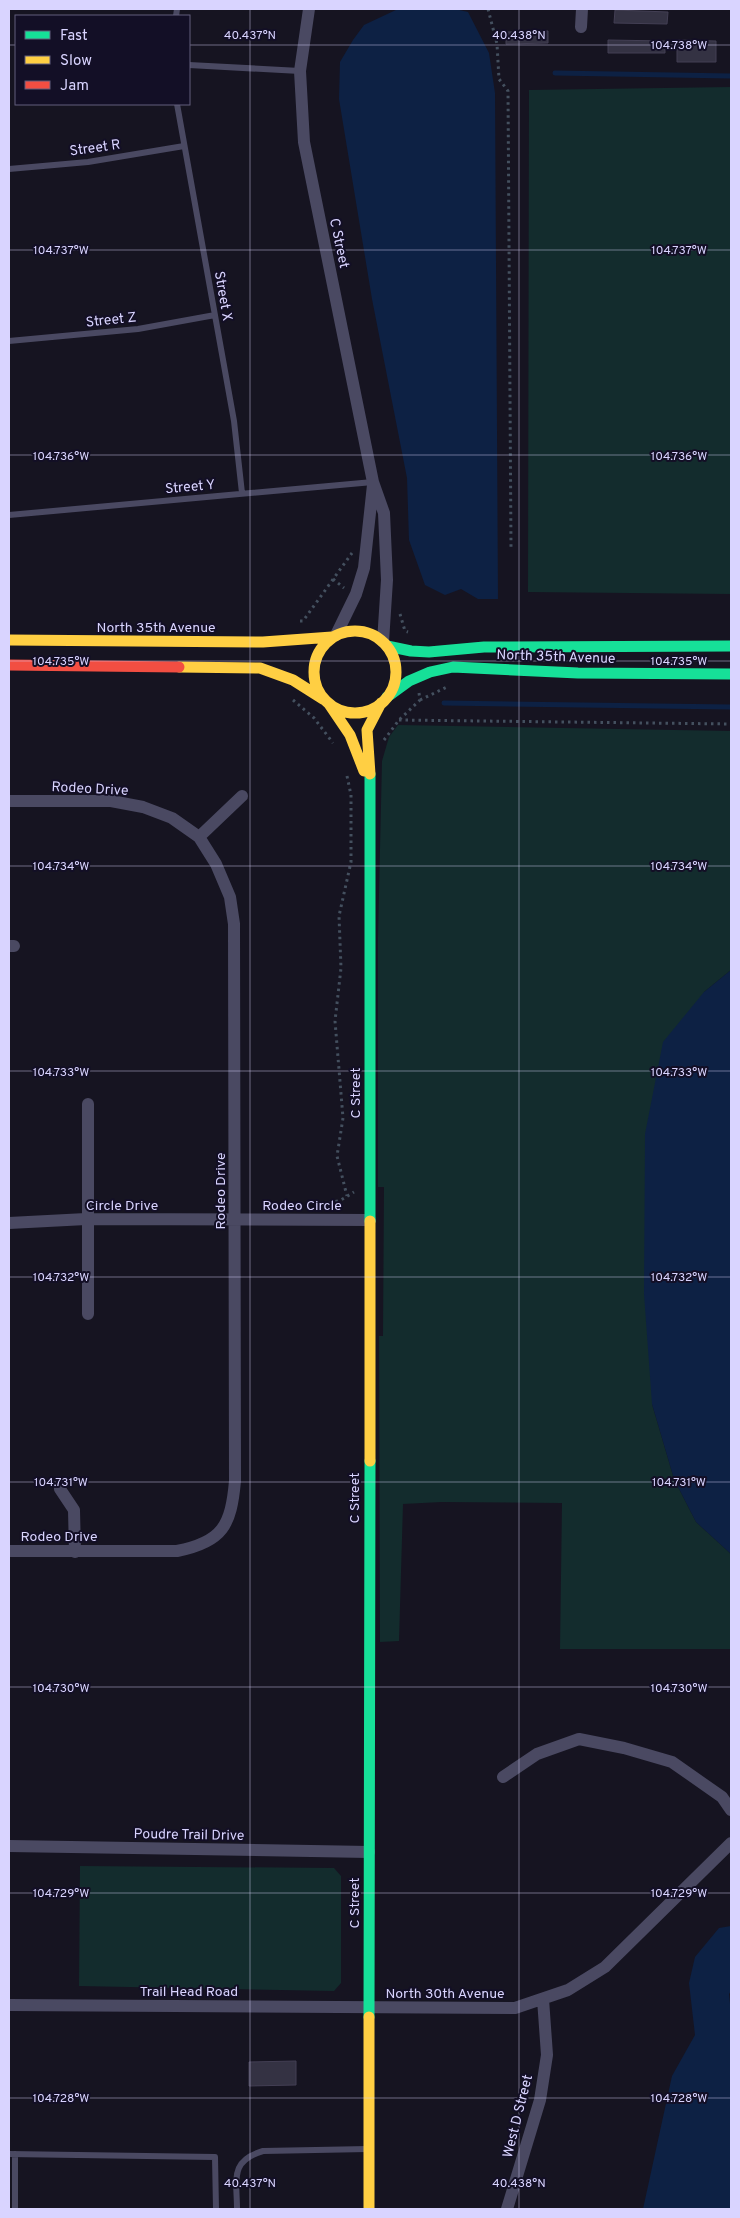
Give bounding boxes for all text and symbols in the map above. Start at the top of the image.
legend [15,15,190,105]
text: Fast [60,27,88,46]
text: 40.437°N [224,28,276,44]
text: 40.438°N [492,28,546,44]
text: 104.738°W [651,38,707,54]
text: Slow [60,52,92,71]
text: Jam [60,77,89,96]
street label: Street R [69,137,122,160]
street label: C Street [325,217,352,270]
text: 104.737°W [33,243,89,259]
text: 104.737°W [651,243,707,259]
street label: Street X [210,270,235,322]
street label: Street Z [85,309,137,332]
text: 104.736°W [33,449,89,465]
text: 104.736°W [651,449,707,465]
street label: Street Y [164,477,216,498]
street label: North 35th Avenue [96,620,216,637]
street label: North 35th Avenue [496,647,616,668]
text: 104.735°W [33,654,89,670]
text: 104.735°W [651,654,707,670]
street label: Rodeo Drive [51,779,129,800]
text: 104.734°W [33,859,89,875]
text: 104.734°W [651,859,707,875]
text: 104.733°W [33,1065,89,1081]
text: 104.733°W [651,1065,707,1081]
street label: C Street [348,1068,365,1118]
street label: Rodeo Drive [213,1153,230,1229]
street label: Circle Drive [86,1198,158,1215]
street label: Rodeo Circle [262,1198,342,1215]
text: 104.732°W [33,1270,89,1286]
text: 104.732°W [651,1270,707,1286]
street label: C Street [347,1473,364,1523]
text: 104.731°W [34,1475,88,1491]
text: 104.731°W [652,1475,706,1491]
street label: Rodeo Drive [21,1529,97,1546]
text: 104.730°W [33,1681,90,1697]
text: 104.730°W [651,1681,708,1697]
street label: Poudre Trail Drive [133,1826,245,1845]
street label: C Street [347,1878,364,1928]
text: 104.729°W [33,1886,89,1902]
text: 104.729°W [651,1886,707,1902]
street label: Trail Head Road [140,1984,238,2001]
street label: North 30th Avenue [385,1986,505,2003]
street label: West D Street [500,2073,537,2160]
text: 104.728°W [33,2091,89,2107]
text: 104.728°W [651,2091,707,2107]
text: 40.437°N [224,2176,276,2192]
text: 40.438°N [492,2176,546,2192]

